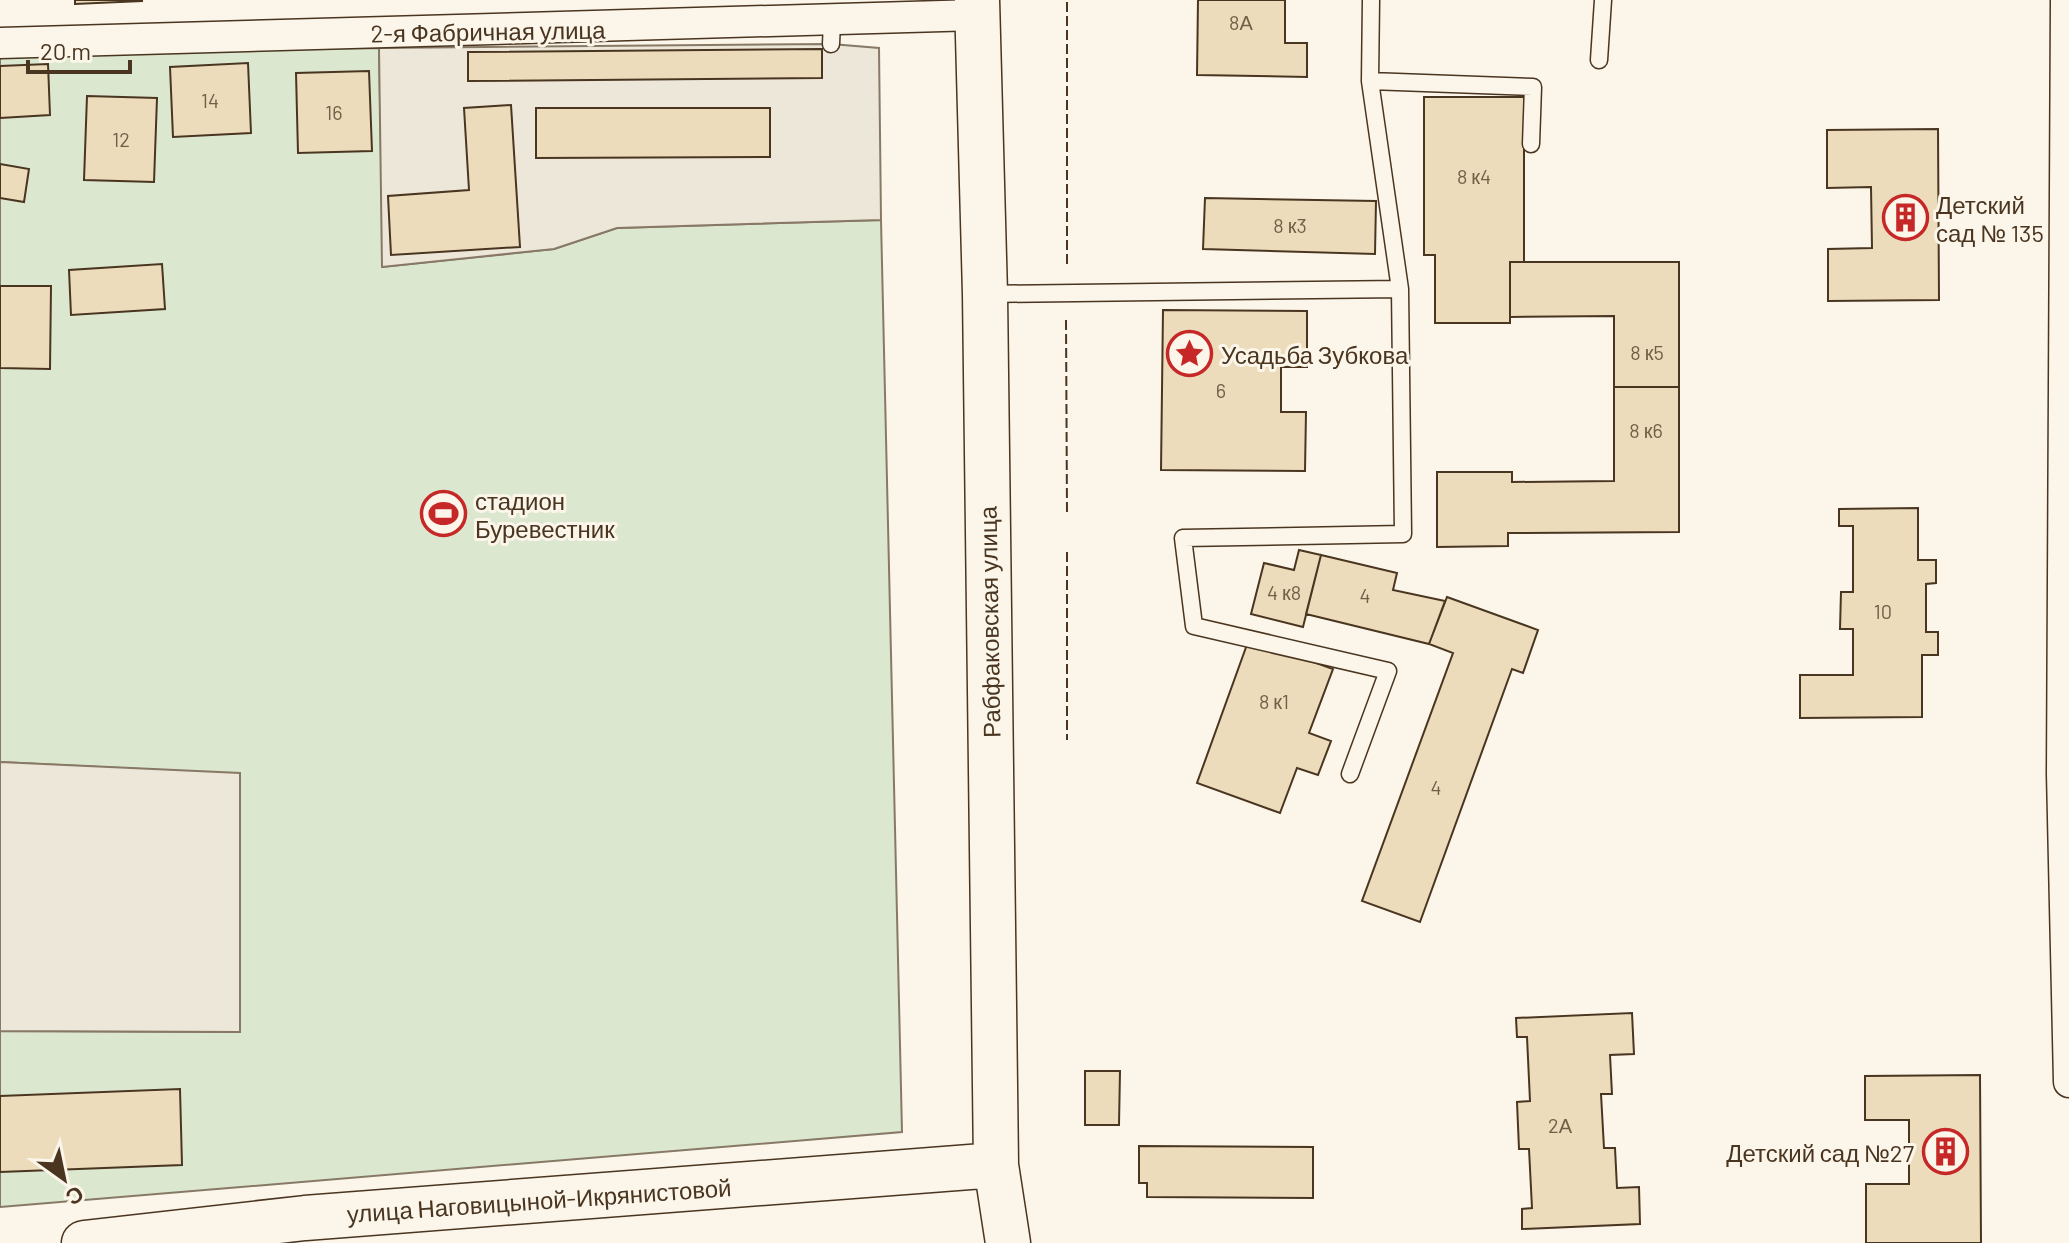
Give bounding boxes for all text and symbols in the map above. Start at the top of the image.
house number: 8А [1229,10,1254,34]
street label: 2-я Фабричная улица [370,14,606,48]
scale bar [28,24,130,74]
text: 20 m [40,36,91,65]
house number: 14 [201,88,219,112]
house number: 16 [325,100,343,124]
house number: 12 [112,127,130,151]
house number: 8 к4 [1457,164,1491,188]
place label: Детский сад № 135 [1936,190,2044,247]
building icon: Детский сад № 135 [1881,194,1929,242]
house number: 8 к3 [1273,213,1307,237]
place icon: Усадьба Зубкова [1166,330,1214,378]
place label: Усадьба Зубкова [1221,340,1409,369]
house number: 8 к5 [1630,340,1664,364]
house number: 6 [1216,378,1226,402]
house number: 8 к6 [1629,418,1663,442]
place label: стадион Буревестник [475,486,615,543]
sports icon: стадион Буревестник [420,490,468,538]
street label: Рабфаковская улица [972,505,1006,738]
house number: 4 к8 [1267,580,1301,604]
house number: 4 [1359,583,1371,607]
house number: 10 [1874,599,1892,623]
house number: 8 к1 [1259,689,1289,713]
house number: 4 [1430,775,1442,799]
house number: 2А [1548,1113,1573,1137]
building icon: Детский сад №27 [1921,1128,1969,1176]
place label: Детский сад №27 [1726,1138,1914,1167]
north arrow [24,1139,104,1219]
street label: улица Наговицыной-Икрянистовой [346,1172,732,1228]
text: С [62,1181,89,1212]

